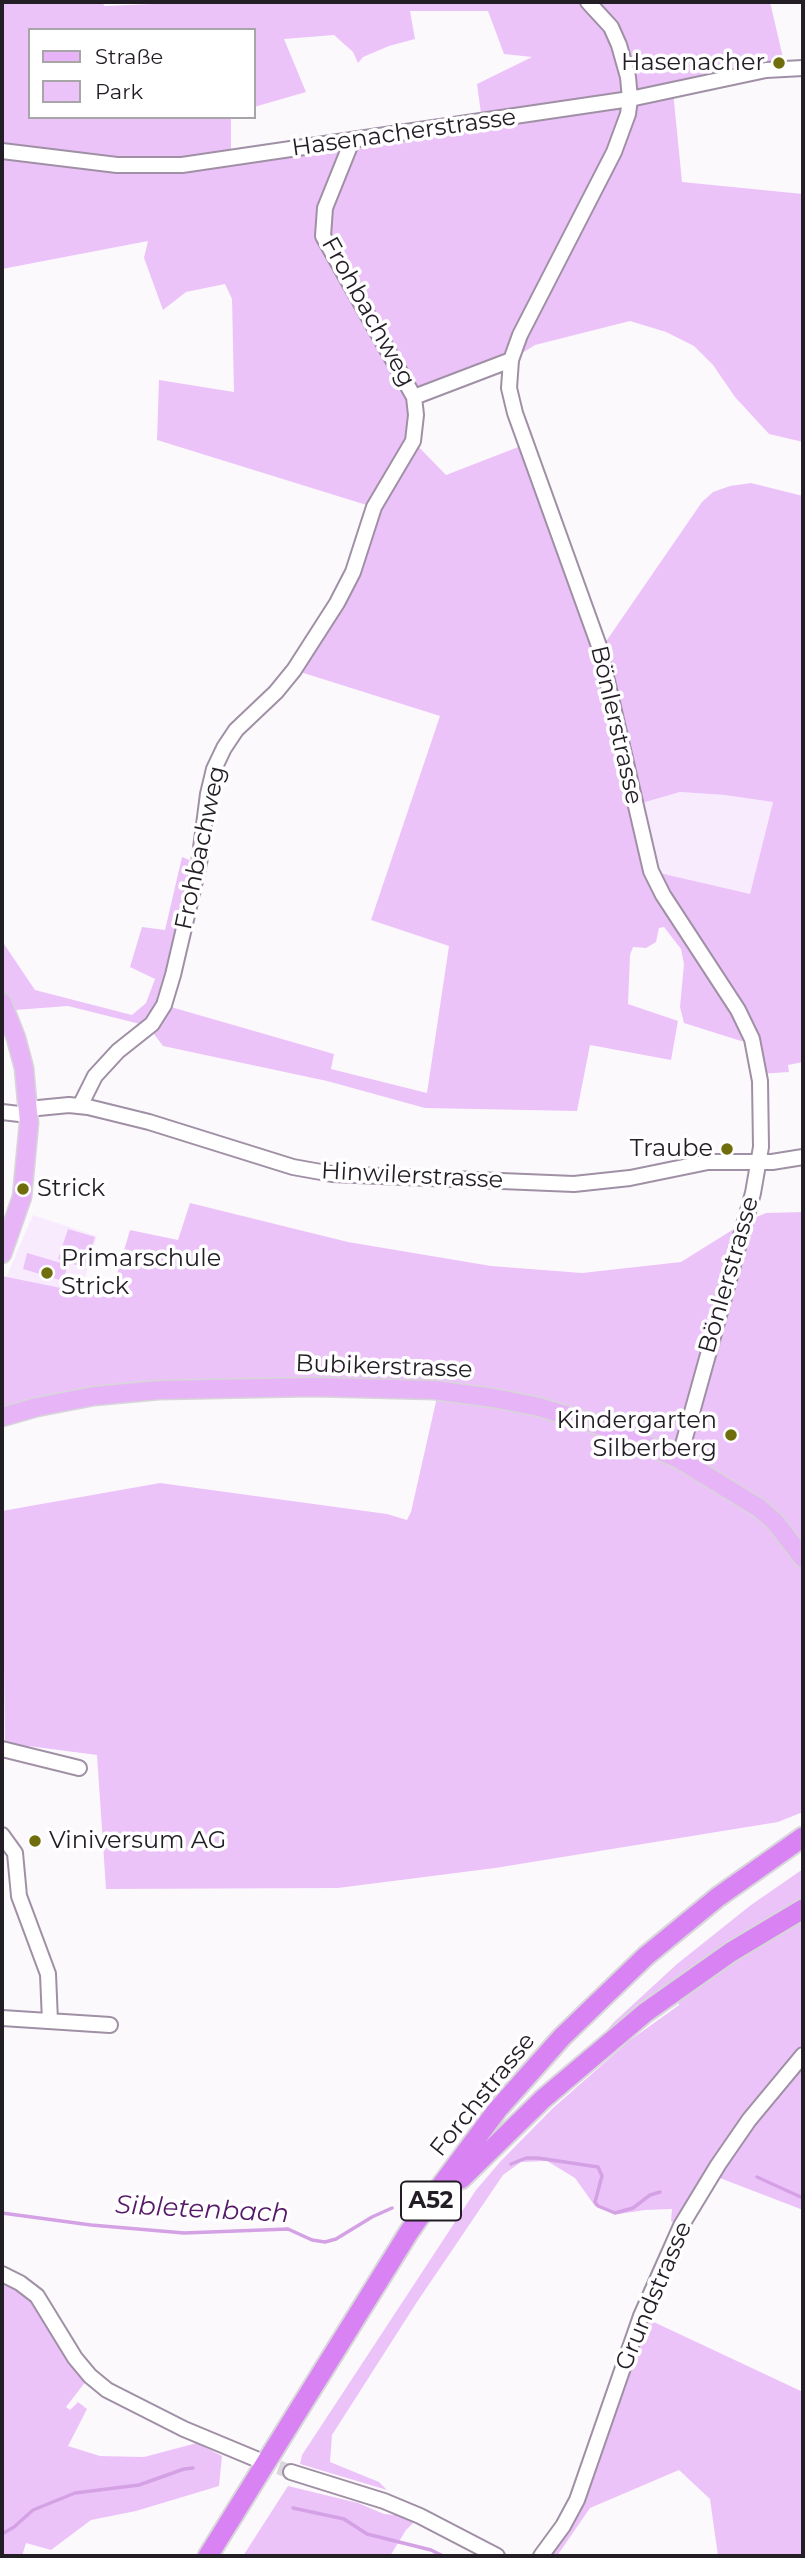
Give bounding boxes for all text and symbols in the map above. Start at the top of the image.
legend [28,28,256,119]
text: Straße [95,44,163,69]
place label: Hasenacher [621,49,765,77]
marker: Hasenacher [771,55,787,71]
text: Park [95,79,143,104]
street label: Hasenacherstrasse [290,103,518,163]
street label: Frohbachweg [315,232,421,392]
street label: Bönlerstrasse [584,643,648,807]
street label: Frohbachweg [170,763,232,933]
place label: Traube [630,1135,713,1163]
marker: Traube [719,1141,735,1157]
street label: Hinwilerstrasse [320,1157,504,1195]
place label: Strick [37,1175,105,1203]
marker: Strick [15,1181,31,1197]
street label: Bönlerstrasse [693,1193,765,1357]
place label: Primarschule Strick [61,1245,221,1301]
marker: Primarschule Strick [39,1265,55,1281]
street label: Bubikerstrasse [295,1350,473,1384]
place label: Kindergarten Silberberg [557,1407,717,1463]
marker: Kindergarten Silberberg [723,1427,739,1443]
place label: Viniversum AG [49,1827,226,1855]
marker: Viniversum AG [27,1833,43,1849]
street label: Forchstrasse [424,2027,542,2163]
road number: A52 [401,2182,461,2220]
water label: Sibletenbach [114,2190,290,2230]
street label: Grundstrasse [610,2217,698,2375]

